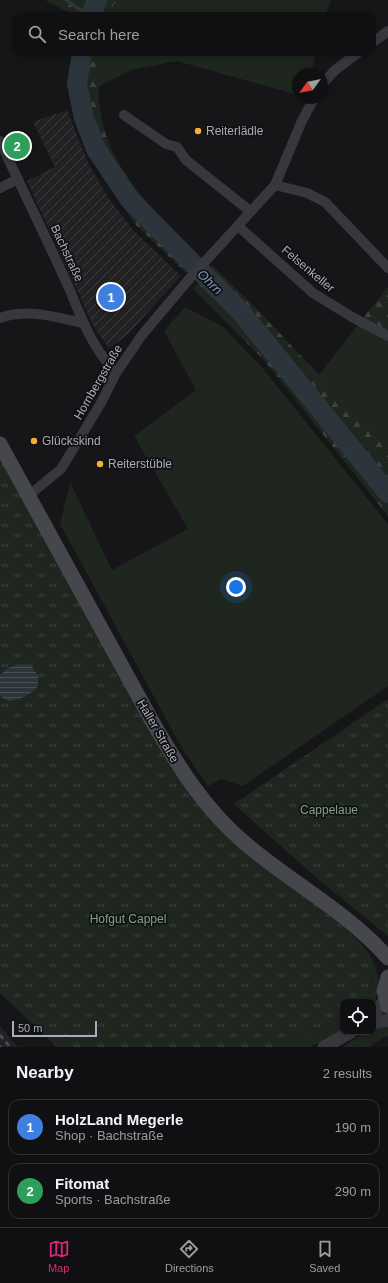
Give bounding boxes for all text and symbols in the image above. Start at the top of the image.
search box [12,12,376,56]
icon: search [26,23,48,45]
text: Search here [58,26,140,43]
north arrow [292,68,328,104]
place label: Reiterlädle [206,124,264,138]
marker: Reiterlädle [193,126,203,136]
pin: 2 [4,131,30,161]
street label: Bachstraße [48,222,86,284]
street label: Felsenkeller [279,243,337,295]
water label: Ohrn [194,266,226,298]
pin: 1 [98,282,124,312]
street label: Hornbergstraße [71,342,125,422]
place label: Glückskind [42,434,101,448]
marker: Glückskind [29,436,39,446]
place label: Reiterstüble [108,457,172,471]
marker: Reiterstüble [95,459,105,469]
your location [226,577,246,597]
street label: Haller Straße [134,697,182,765]
park label: Cappelaue [300,803,358,817]
park label: Hofgut Cappel [90,912,166,926]
map controls [340,999,376,1035]
button: locate [340,999,376,1035]
scale bar [12,1019,97,1038]
text: 50 m [18,1022,42,1034]
text: Nearby [16,1063,74,1082]
text: 2 results [323,1066,372,1081]
text: HolzLand Megerle [55,1111,183,1128]
text: 1 [26,1120,34,1135]
text: 190 m [335,1120,371,1135]
text: Shop · Bachstraße [55,1128,163,1143]
text: Fitomat [55,1175,109,1192]
text: 2 [26,1184,34,1199]
text: 290 m [335,1184,371,1199]
text: Sports · Bachstraße [55,1192,171,1207]
tab: Map [48,1238,70,1274]
tab: Directions [165,1238,214,1274]
tab: Saved [309,1238,340,1274]

